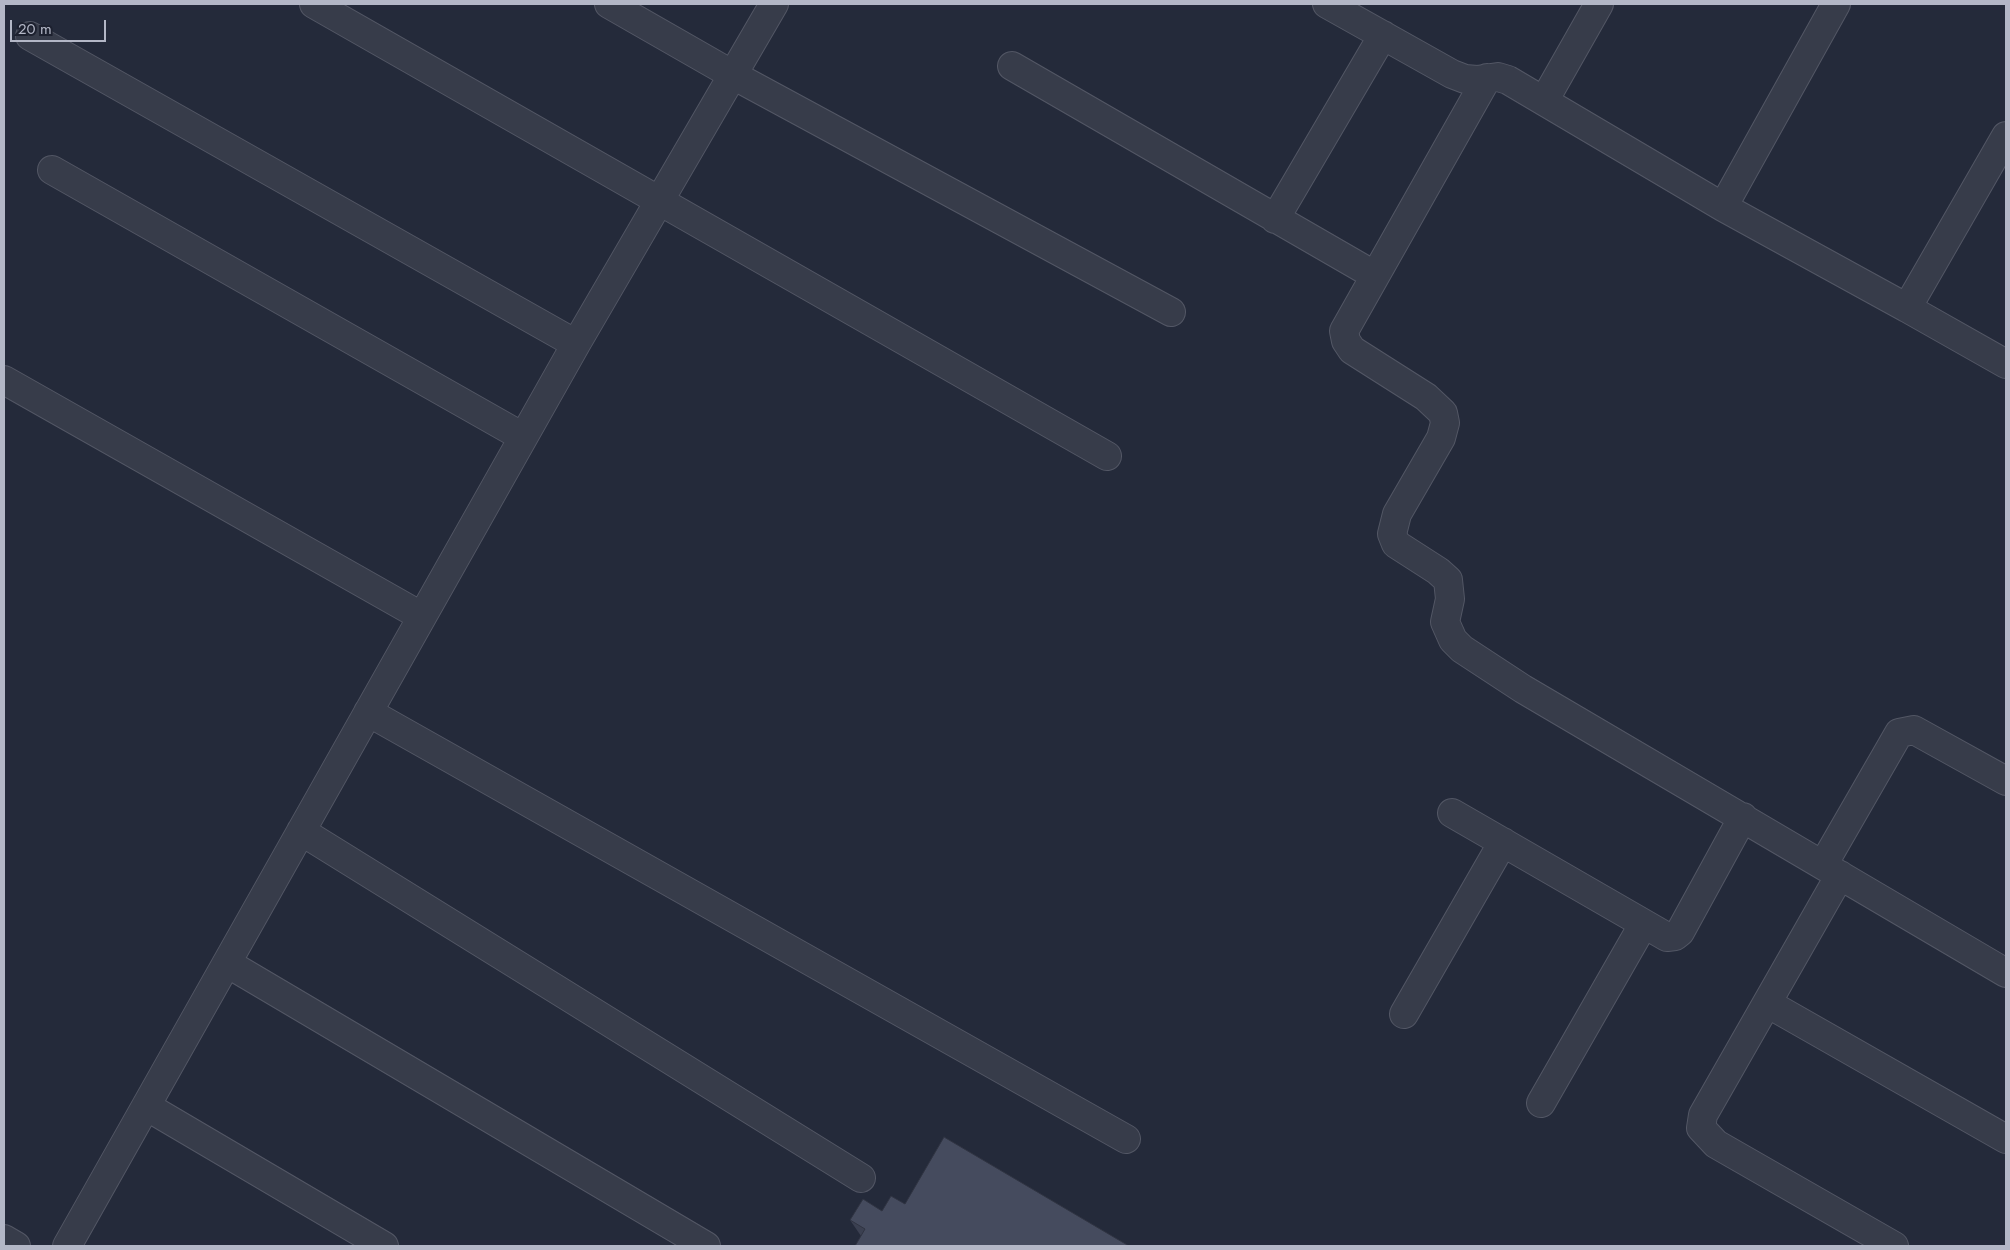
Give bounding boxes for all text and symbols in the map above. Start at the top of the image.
scale bar [12,10,109,42]
text: 20 m [18,18,52,40]

